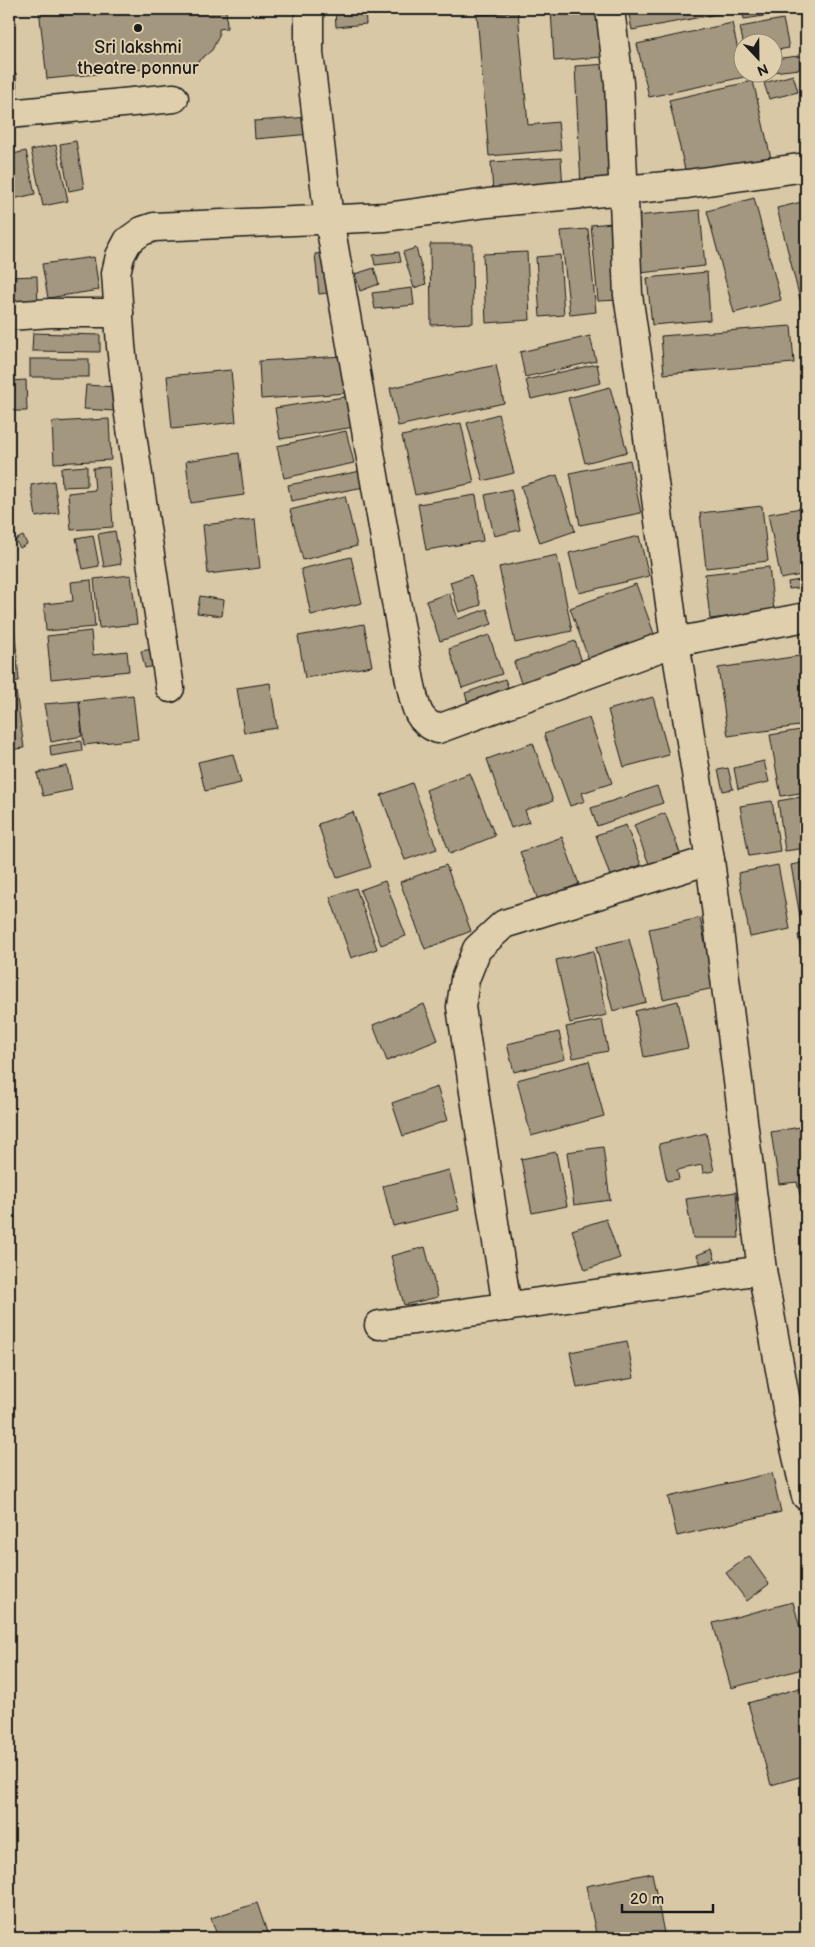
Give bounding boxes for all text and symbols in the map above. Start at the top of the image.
marker: Sri lakshmi theatre ponnur [132,22,144,34]
north arrow [732,32,782,82]
place label: Sri lakshmi theatre ponnur [78,37,199,79]
text: N [755,60,771,79]
scale bar [622,1882,714,1914]
text: 20 m [630,1890,664,1909]

